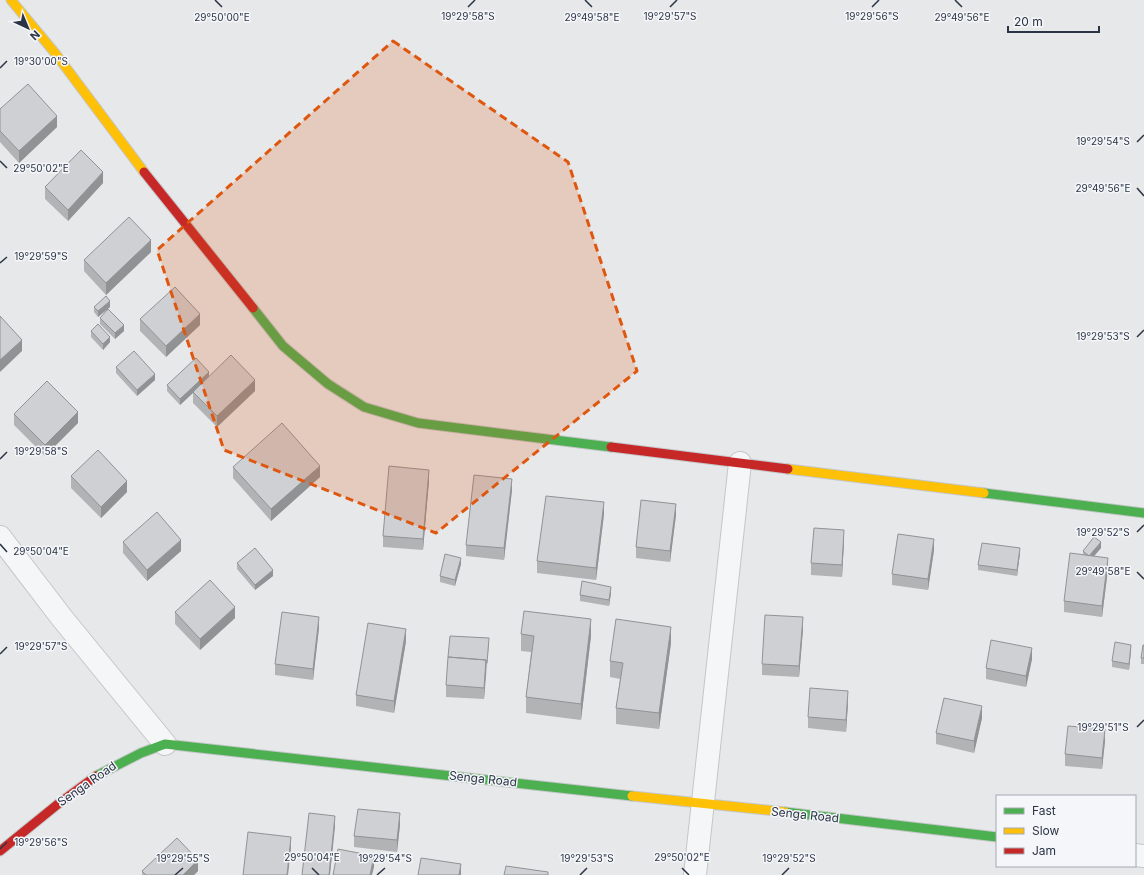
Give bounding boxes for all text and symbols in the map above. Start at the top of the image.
north arrow [8,8,48,48]
scale bar [1008,8,1099,34]
text: 19°29'58"S [441,10,495,22]
text: 19°29'57"S [644,10,696,22]
text: 19°29'56"S [845,10,899,22]
text: 29°50'00"E [194,11,250,23]
text: 29°49'58"E [565,11,620,23]
text: 29°49'56"E [934,11,990,23]
text: 20 m [1014,14,1043,29]
text: N [27,27,43,43]
text: 19°30'00"S [14,55,68,67]
text: 19°29'54"S [1076,135,1130,147]
text: 29°50'02"E [13,162,69,174]
text: 29°49'56"E [1075,182,1131,194]
text: 19°29'59"S [14,250,68,262]
text: 19°29'53"S [1076,330,1130,342]
text: 19°29'58"S [14,445,68,457]
text: 19°29'52"S [1076,526,1130,538]
text: 29°50'04"E [13,545,69,557]
text: 29°49'58"E [1076,565,1131,577]
text: 19°29'57"S [15,640,67,652]
text: 19°29'51"S [1077,721,1129,733]
street label: Senga Road [54,758,119,809]
street label: Senga Road [448,767,518,790]
legend [996,795,1136,867]
street label: Senga Road [770,803,840,826]
text: Fast [1032,803,1056,818]
text: Slow [1032,823,1060,838]
text: 19°29'56"S [14,836,68,848]
text: Jam [1032,843,1056,858]
text: 29°50'04"E [284,851,340,863]
text: 29°50'02"E [654,851,710,863]
text: 19°29'55"S [156,852,210,864]
text: 19°29'54"S [358,852,412,864]
text: 19°29'53"S [560,852,614,864]
text: 19°29'52"S [762,852,816,864]

